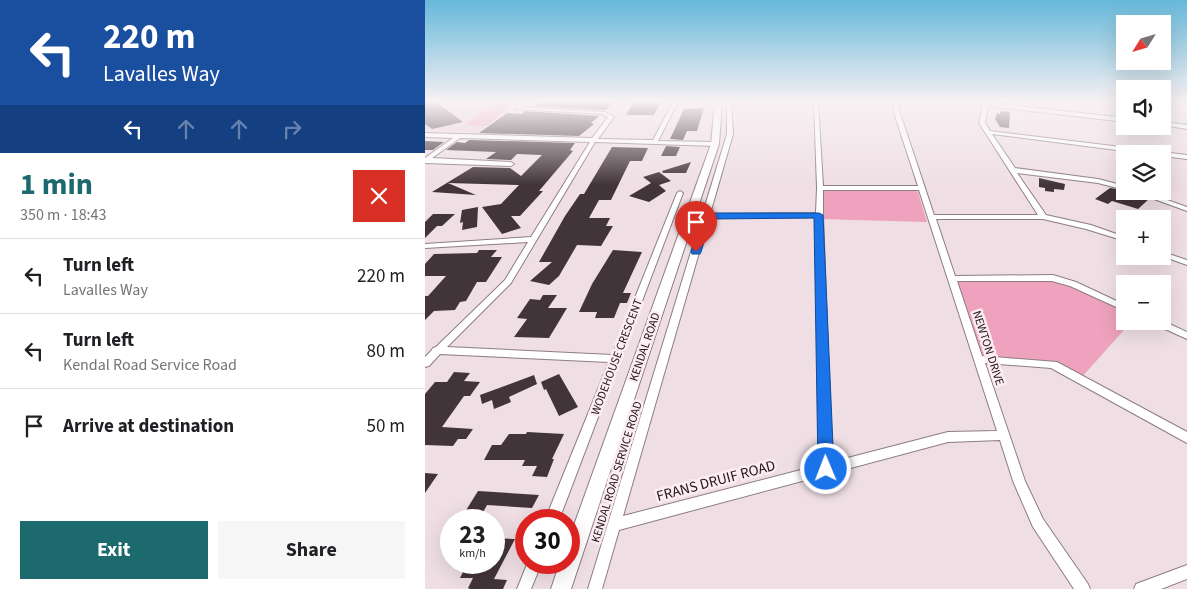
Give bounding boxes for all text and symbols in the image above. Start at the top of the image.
text: 220 m [103,12,195,62]
north arrow [1116,15,1171,70]
map controls [1116,15,1171,330]
icon: left [20,20,85,85]
text: Lavalles Way [103,58,220,90]
button: sound [1116,80,1171,135]
icon: left [119,115,147,143]
icon: ahead [172,115,200,143]
icon: ahead [225,115,253,143]
icon: right [278,115,306,143]
button: layers [1116,145,1171,200]
text: 1 min [20,163,93,206]
button: close [353,170,405,222]
pin [675,201,717,252]
text: 350 m · 18:43 [20,204,107,226]
icon: arrive [682,208,710,236]
button: + [1116,210,1171,265]
text: Turn left [63,252,134,279]
icon: left [20,262,48,290]
text: 220 m [357,263,405,290]
button: − [1116,275,1171,330]
text: Lavalles Way [63,279,148,301]
street label: WODEHOUSE CRESCENT [587,296,647,418]
street label: NEWTON DRIVE [968,308,1008,388]
street label: KENDAL ROAD [625,310,665,384]
text: Turn left [63,327,134,354]
icon: left [20,337,48,365]
text: 80 m [367,338,405,365]
text: Kendal Road Service Road [63,354,237,376]
street label: KENDAL ROAD SERVICE ROAD [587,399,647,545]
icon: arrive [20,412,48,440]
text: Arrive at destination [63,413,234,440]
text: 50 m [367,413,405,440]
position arrow [799,442,851,494]
street label: FRANS DRUIF ROAD [654,455,778,507]
speed limit sign: 30 [515,509,580,574]
text: 23 [459,517,486,553]
button: Exit [20,521,208,579]
button: Share [218,521,405,579]
text: km/h [459,545,486,562]

